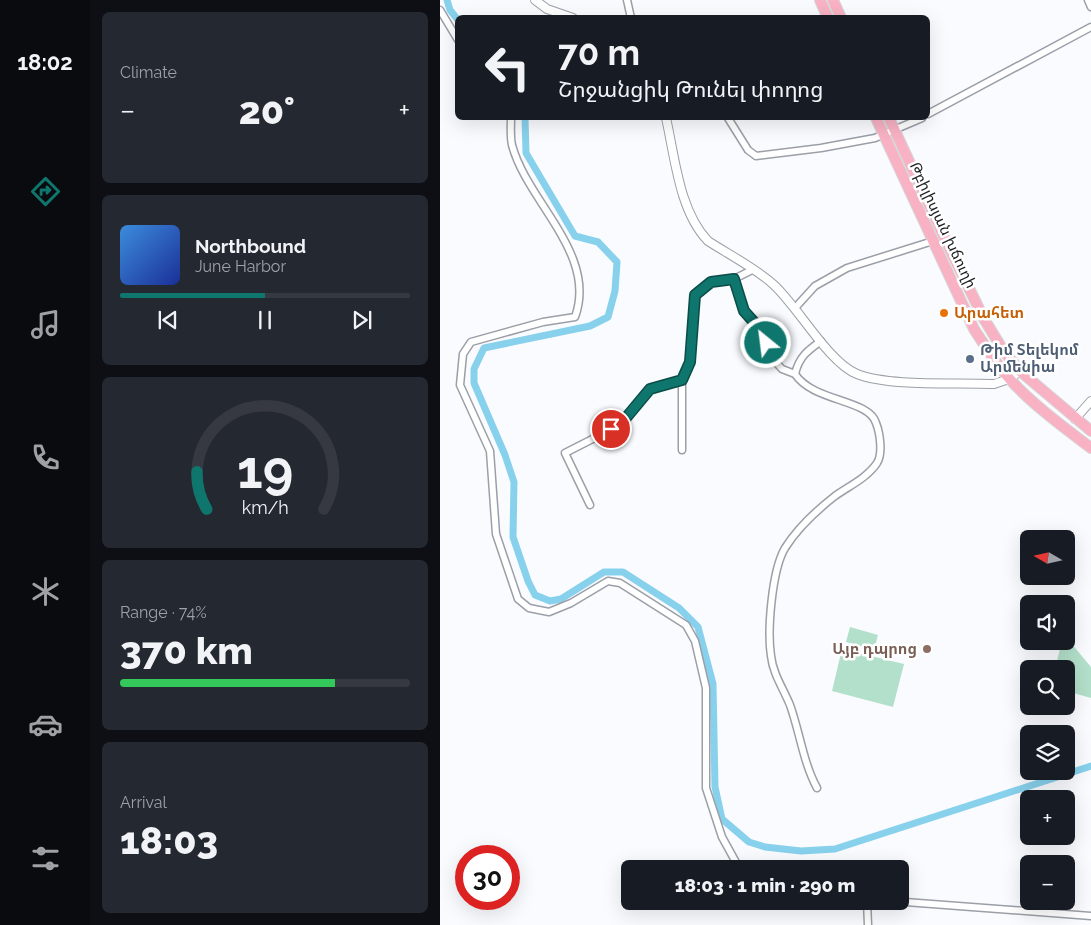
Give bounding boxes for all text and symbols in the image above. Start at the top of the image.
text: 70 m [558,32,640,73]
icon: left [475,35,540,100]
text: 18:02 [17,49,73,75]
text: Climate [120,63,177,82]
text: Շրջանցիկ Թունել փողոց [558,76,823,102]
text: 20° [239,88,295,133]
text: − [120,94,135,127]
text: + [398,94,410,127]
street label: Թբիլիսյան խճուղի [906,159,980,291]
icon: directions [28,174,63,209]
text: Northbound [195,235,306,257]
text: June Harbor [195,257,286,276]
place label: Արահետ [954,304,1024,322]
icon: previous [154,306,182,334]
icon: pause [251,306,279,334]
icon: next [348,306,376,334]
icon: music [28,307,63,342]
marker: Արահետ [938,307,950,319]
position arrow [739,316,791,368]
place label: Թիմ Տելեկոմ Արմենիա [980,341,1079,376]
marker: Թիմ Տելեկոմ Արմենիա [964,353,976,365]
pin [590,408,632,450]
icon: arrive [597,415,625,443]
text: 19 [237,439,293,500]
icon: phone [28,440,63,475]
text: km/h [241,497,289,518]
north arrow [1020,530,1075,585]
map controls [1020,530,1075,910]
icon: climate [28,574,63,609]
button: sound [1020,595,1075,650]
text: Range · 74% [120,603,207,622]
text: 370 km [120,628,253,673]
place label: Այբ դպրոց [832,640,917,658]
marker: Այբ դպրոց [921,643,933,655]
button: search [1020,660,1075,715]
icon: car [28,707,63,742]
button: layers [1020,725,1075,780]
button: + [1020,790,1075,845]
text: Arrival [120,793,167,812]
text: 18:03 [120,818,218,863]
icon: filters [28,841,63,876]
speed limit sign: 30 [455,845,520,910]
button: − [1020,855,1075,910]
text: 18:03 · 1 min · 290 m [675,874,855,896]

